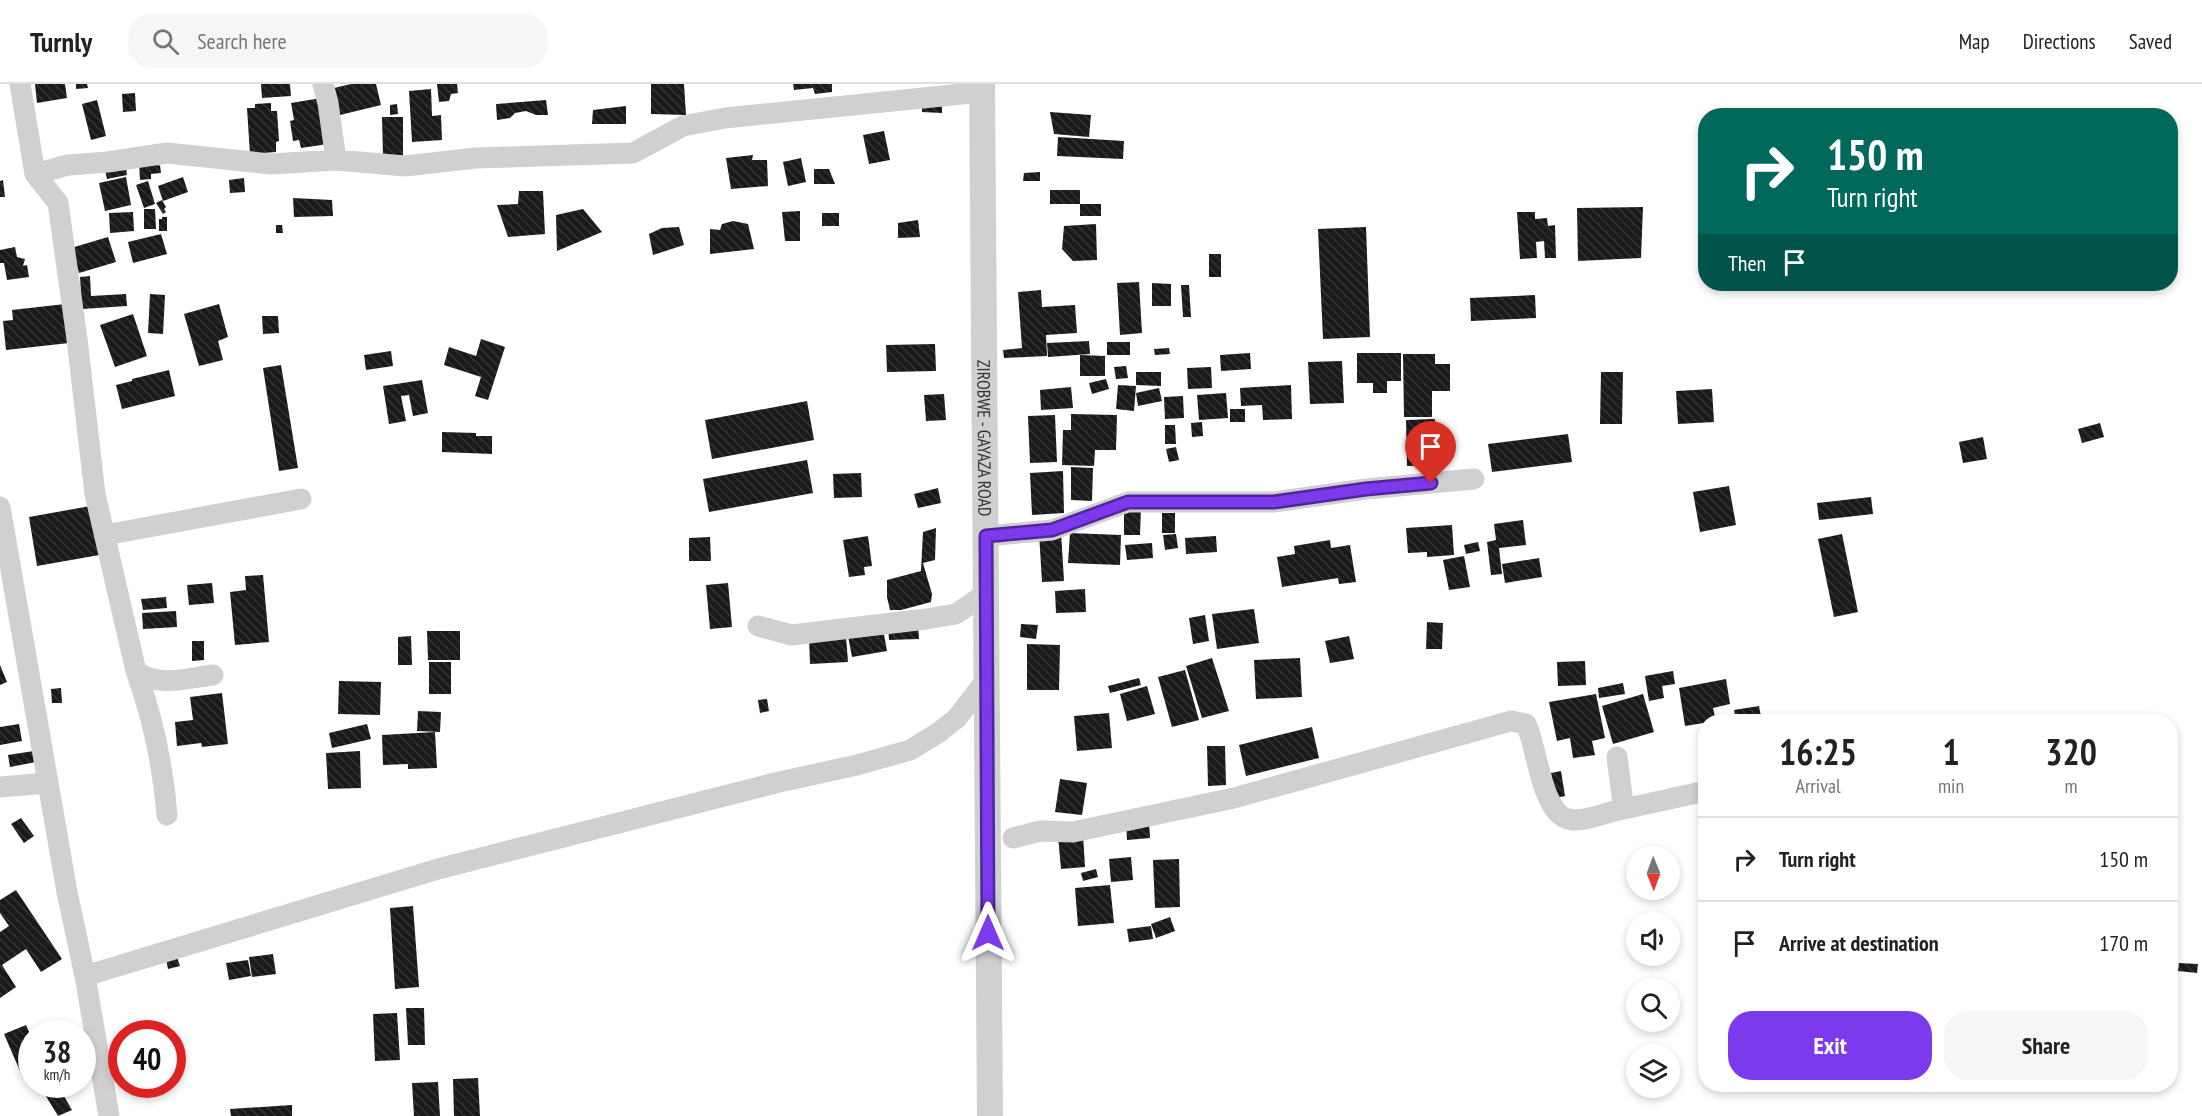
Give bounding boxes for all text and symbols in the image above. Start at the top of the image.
search box [128,14,548,68]
text: Turnly [30,23,92,60]
icon: search [149,25,182,58]
text: Search here [197,27,287,55]
text: Map [1959,28,1990,55]
text: Directions [2023,28,2096,55]
text: Saved [2129,28,2172,55]
text: 150 m [1827,127,1924,182]
icon: right [1728,132,1806,210]
text: Turn right [1827,180,1918,214]
icon: arrive [1778,246,1811,279]
text: Then [1728,249,1766,277]
street label: ZIROBWE - GAYAZA ROAD [973,359,997,516]
pin [1405,421,1456,483]
icon: arrive [1414,430,1447,463]
text: 16:25 [1779,728,1857,775]
text: 1 [1942,728,1960,775]
text: 320 [2045,728,2097,775]
text: Arrival [1795,773,1841,799]
text: min [1938,773,1964,799]
text: m [2065,773,2078,799]
icon: right [1728,843,1761,876]
text: Turn right [1779,845,1856,873]
text: 150 m [2099,845,2148,873]
north arrow [1626,846,1680,900]
map controls [1626,846,1680,1098]
position arrow [956,901,1020,965]
button: sound [1626,912,1680,966]
icon: arrive [1728,927,1761,960]
text: Arrive at destination [1779,929,1939,957]
text: 170 m [2099,929,2148,957]
button: search [1626,978,1680,1032]
button: Exit [1728,1011,1932,1080]
button: Share [1944,1011,2148,1080]
speed limit sign: 40 [108,1020,186,1098]
text: 38 [43,1032,71,1071]
button: layers [1626,1044,1680,1098]
text: km/h [44,1065,70,1084]

